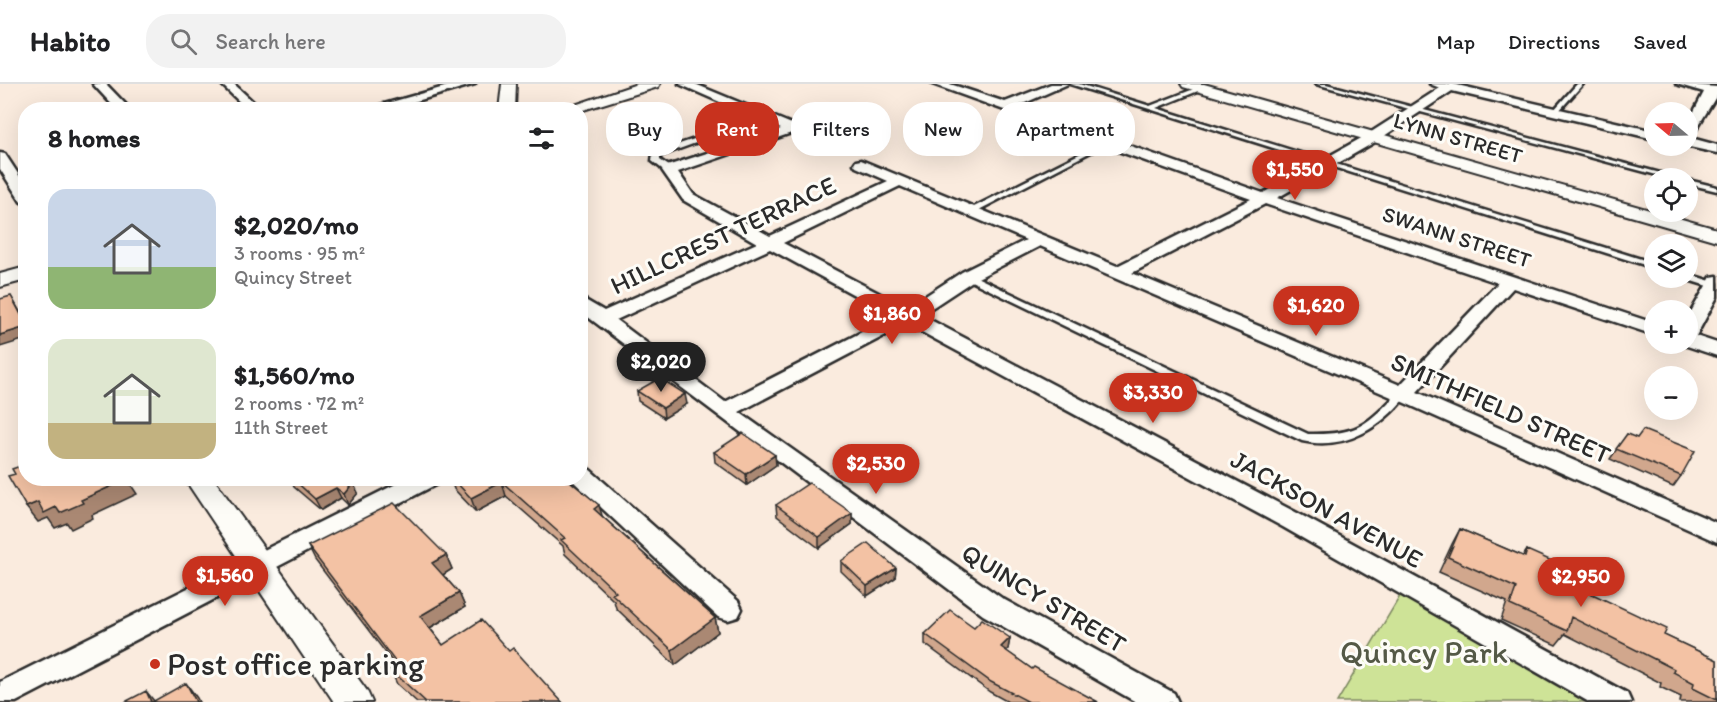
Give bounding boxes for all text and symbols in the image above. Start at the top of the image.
search box [146,14,566,68]
text: Habito [30,24,110,58]
icon: search [167,25,200,58]
text: Search here [215,28,326,55]
text: Map [1437,29,1475,54]
text: Directions [1508,29,1600,54]
text: Saved [1633,29,1687,54]
chip: Buy [606,102,683,156]
chip: Rent [695,102,779,156]
chip: Filters [791,102,891,156]
chip: New [903,102,983,156]
chip: Apartment [995,102,1135,156]
north arrow [1644,102,1698,156]
map controls [1644,102,1698,420]
street label: LYNN STREET [1390,107,1526,169]
text: 8 homes [48,122,140,154]
icon: filters [525,122,558,155]
pin: $1,550 [1246,150,1344,201]
text: $1,550 [1266,157,1324,181]
button: locate [1644,168,1698,222]
street label: HILLCREST TERRACE [605,169,841,301]
street label: SWANN STREET [1379,200,1535,274]
text: $2,020/mo [234,209,359,241]
icon: home [96,213,168,285]
button: layers [1644,234,1698,288]
text: 3 rooms · 95 m² [234,241,365,265]
text: Quincy Street [234,265,352,289]
pin: $1,620 [1267,286,1365,337]
text: $1,620 [1287,293,1345,317]
pin: $1,860 [843,294,941,345]
button: + [1644,300,1698,354]
text: $1,860 [863,301,921,325]
pin: $2,020 [612,342,710,393]
street label: SMITHFIELD STREET [1386,345,1616,471]
text: $2,020 [631,349,691,373]
text: $1,560/mo [234,359,355,391]
icon: home [96,363,168,435]
button: − [1644,366,1698,420]
pin: $3,330 [1104,373,1202,424]
text: $3,330 [1123,380,1183,404]
text: 2 rooms · 72 m² [234,391,364,415]
text: 11th Street [234,415,328,439]
street label: JACKSON AVENUE [1225,443,1429,575]
pin: $2,530 [827,444,925,495]
text: $2,530 [846,451,906,475]
street label: QUINCY STREET [956,536,1132,660]
pin: $1,560 [176,556,274,607]
pin: $2,950 [1532,557,1630,608]
text: $1,560 [196,563,254,587]
text: $2,950 [1552,564,1610,588]
park label: Quincy Park [1340,633,1508,671]
place label: Post office parking [167,645,425,683]
marker: Post office parking [148,657,162,671]

